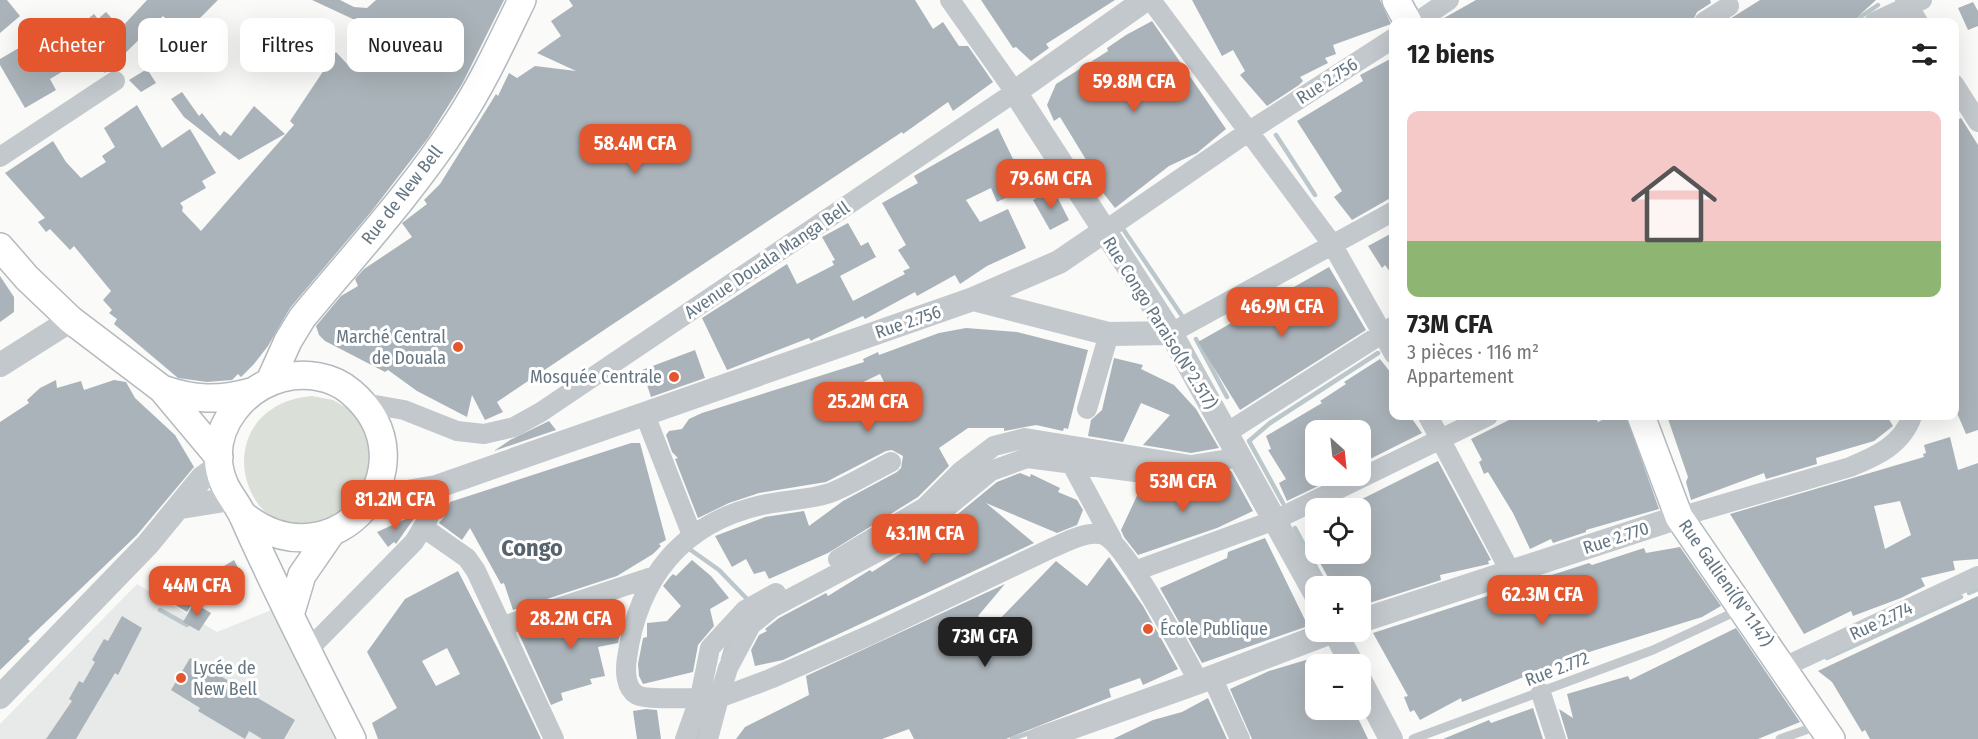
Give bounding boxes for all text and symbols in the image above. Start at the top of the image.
chip: Acheter [18,18,126,72]
chip: Louer [138,18,228,72]
chip: Filtres [240,18,335,72]
chip: Nouveau [347,18,464,72]
icon: filters [1908,38,1941,71]
text: 12 biens [1407,39,1495,70]
street label: Rue 2.756 [1292,53,1362,109]
pin: 59.8M CFA [1065,62,1203,113]
text: 59.8M CFA [1093,69,1175,93]
pin: 58.4M CFA [566,124,704,175]
text: 58.4M CFA [594,131,676,155]
street label: Rue de New Bell [357,141,448,249]
icon: home [1620,150,1728,258]
pin: 79.6M CFA [982,159,1120,210]
text: 79.6M CFA [1010,166,1092,190]
street label: Avenue Douala Manga Bell [680,196,854,324]
street label: Rue Congo Paraiso(N°2.517) [1098,233,1222,413]
pin: 46.9M CFA [1213,287,1351,338]
text: 46.9M CFA [1241,294,1323,318]
street label: Rue 2.756 [872,300,944,344]
text: 73M CFA [1407,309,1492,340]
place label: Marché Central de Douala [336,326,446,369]
marker: Marché Central de Douala [451,340,465,354]
text: 3 pièces · 116 m² [1407,340,1539,364]
text: Appartement [1407,364,1514,388]
place label: Mosquée Centrale [530,366,662,388]
marker: Mosquée Centrale [667,370,681,384]
pin: 25.2M CFA [799,382,937,433]
text: 25.2M CFA [828,389,908,413]
north arrow [1305,420,1371,486]
map controls [1305,420,1371,720]
pin: 53M CFA [1128,462,1238,513]
text: 53M CFA [1150,469,1216,493]
pin: 81.2M CFA [326,480,464,531]
text: 81.2M CFA [355,487,435,511]
button: locate [1305,498,1371,564]
pin: 43.1M CFA [856,514,994,565]
street label: Rue Gallieni(N°1.147) [1674,515,1778,651]
street label: Rue 2.770 [1580,517,1652,559]
text: 43.1M CFA [886,521,964,545]
district label: Congo [501,534,563,562]
pin: 44M CFA [142,566,252,617]
text: 44M CFA [163,573,231,597]
pin: 62.3M CFA [1473,575,1611,626]
button: + [1305,576,1371,642]
text: 62.3M CFA [1501,582,1583,606]
street label: Rue 2.774 [1846,597,1916,645]
pin: 28.2M CFA [502,599,640,650]
text: 28.2M CFA [530,606,612,630]
pin: 73M CFA [930,617,1040,668]
place label: École Publique [1160,617,1268,640]
marker: École Publique [1141,622,1155,636]
text: 73M CFA [952,624,1018,648]
street label: Rue 2.772 [1522,647,1592,691]
button: − [1305,654,1371,720]
place label: Lycée de New Bell [193,657,257,700]
marker: Lycée de New Bell [174,671,188,685]

